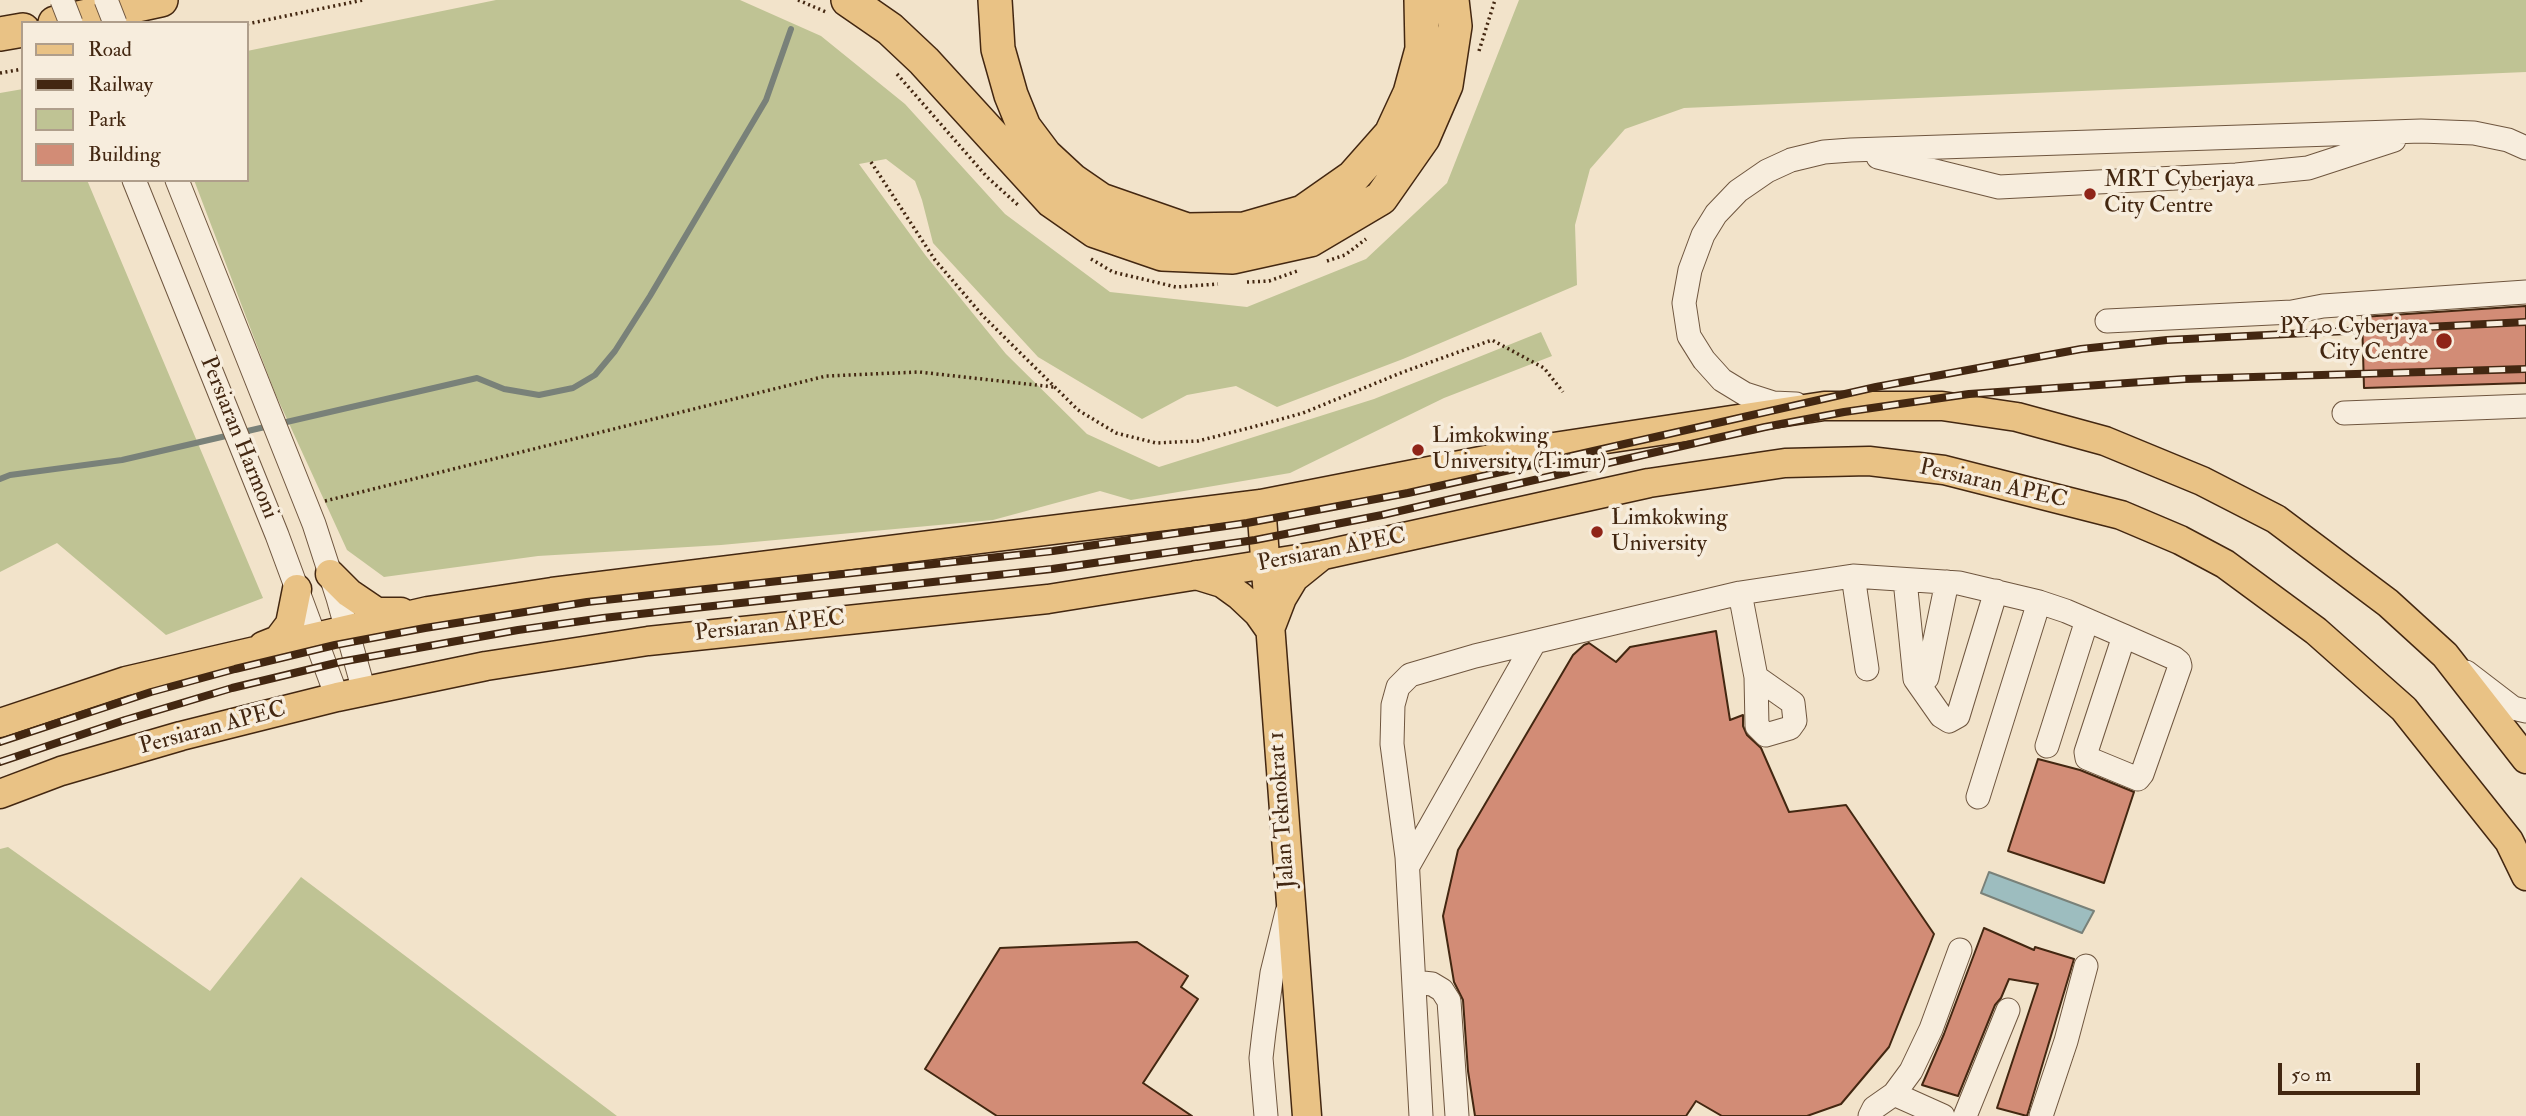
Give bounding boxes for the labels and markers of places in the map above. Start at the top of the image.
place label: MRT Cyberjaya City Centre [2104,167,2254,221]
marker: MRT Cyberjaya City Centre [2082,186,2098,202]
place label: PY40 Cyberjaya City Centre [2279,314,2428,368]
marker: PY40 Cyberjaya City Centre [2434,331,2454,351]
place label: Limkokwing University (Timur) [1432,423,1607,477]
marker: Limkokwing University (Timur) [1410,442,1426,458]
place label: Limkokwing University [1611,505,1727,559]
marker: Limkokwing University [1589,524,1605,540]

